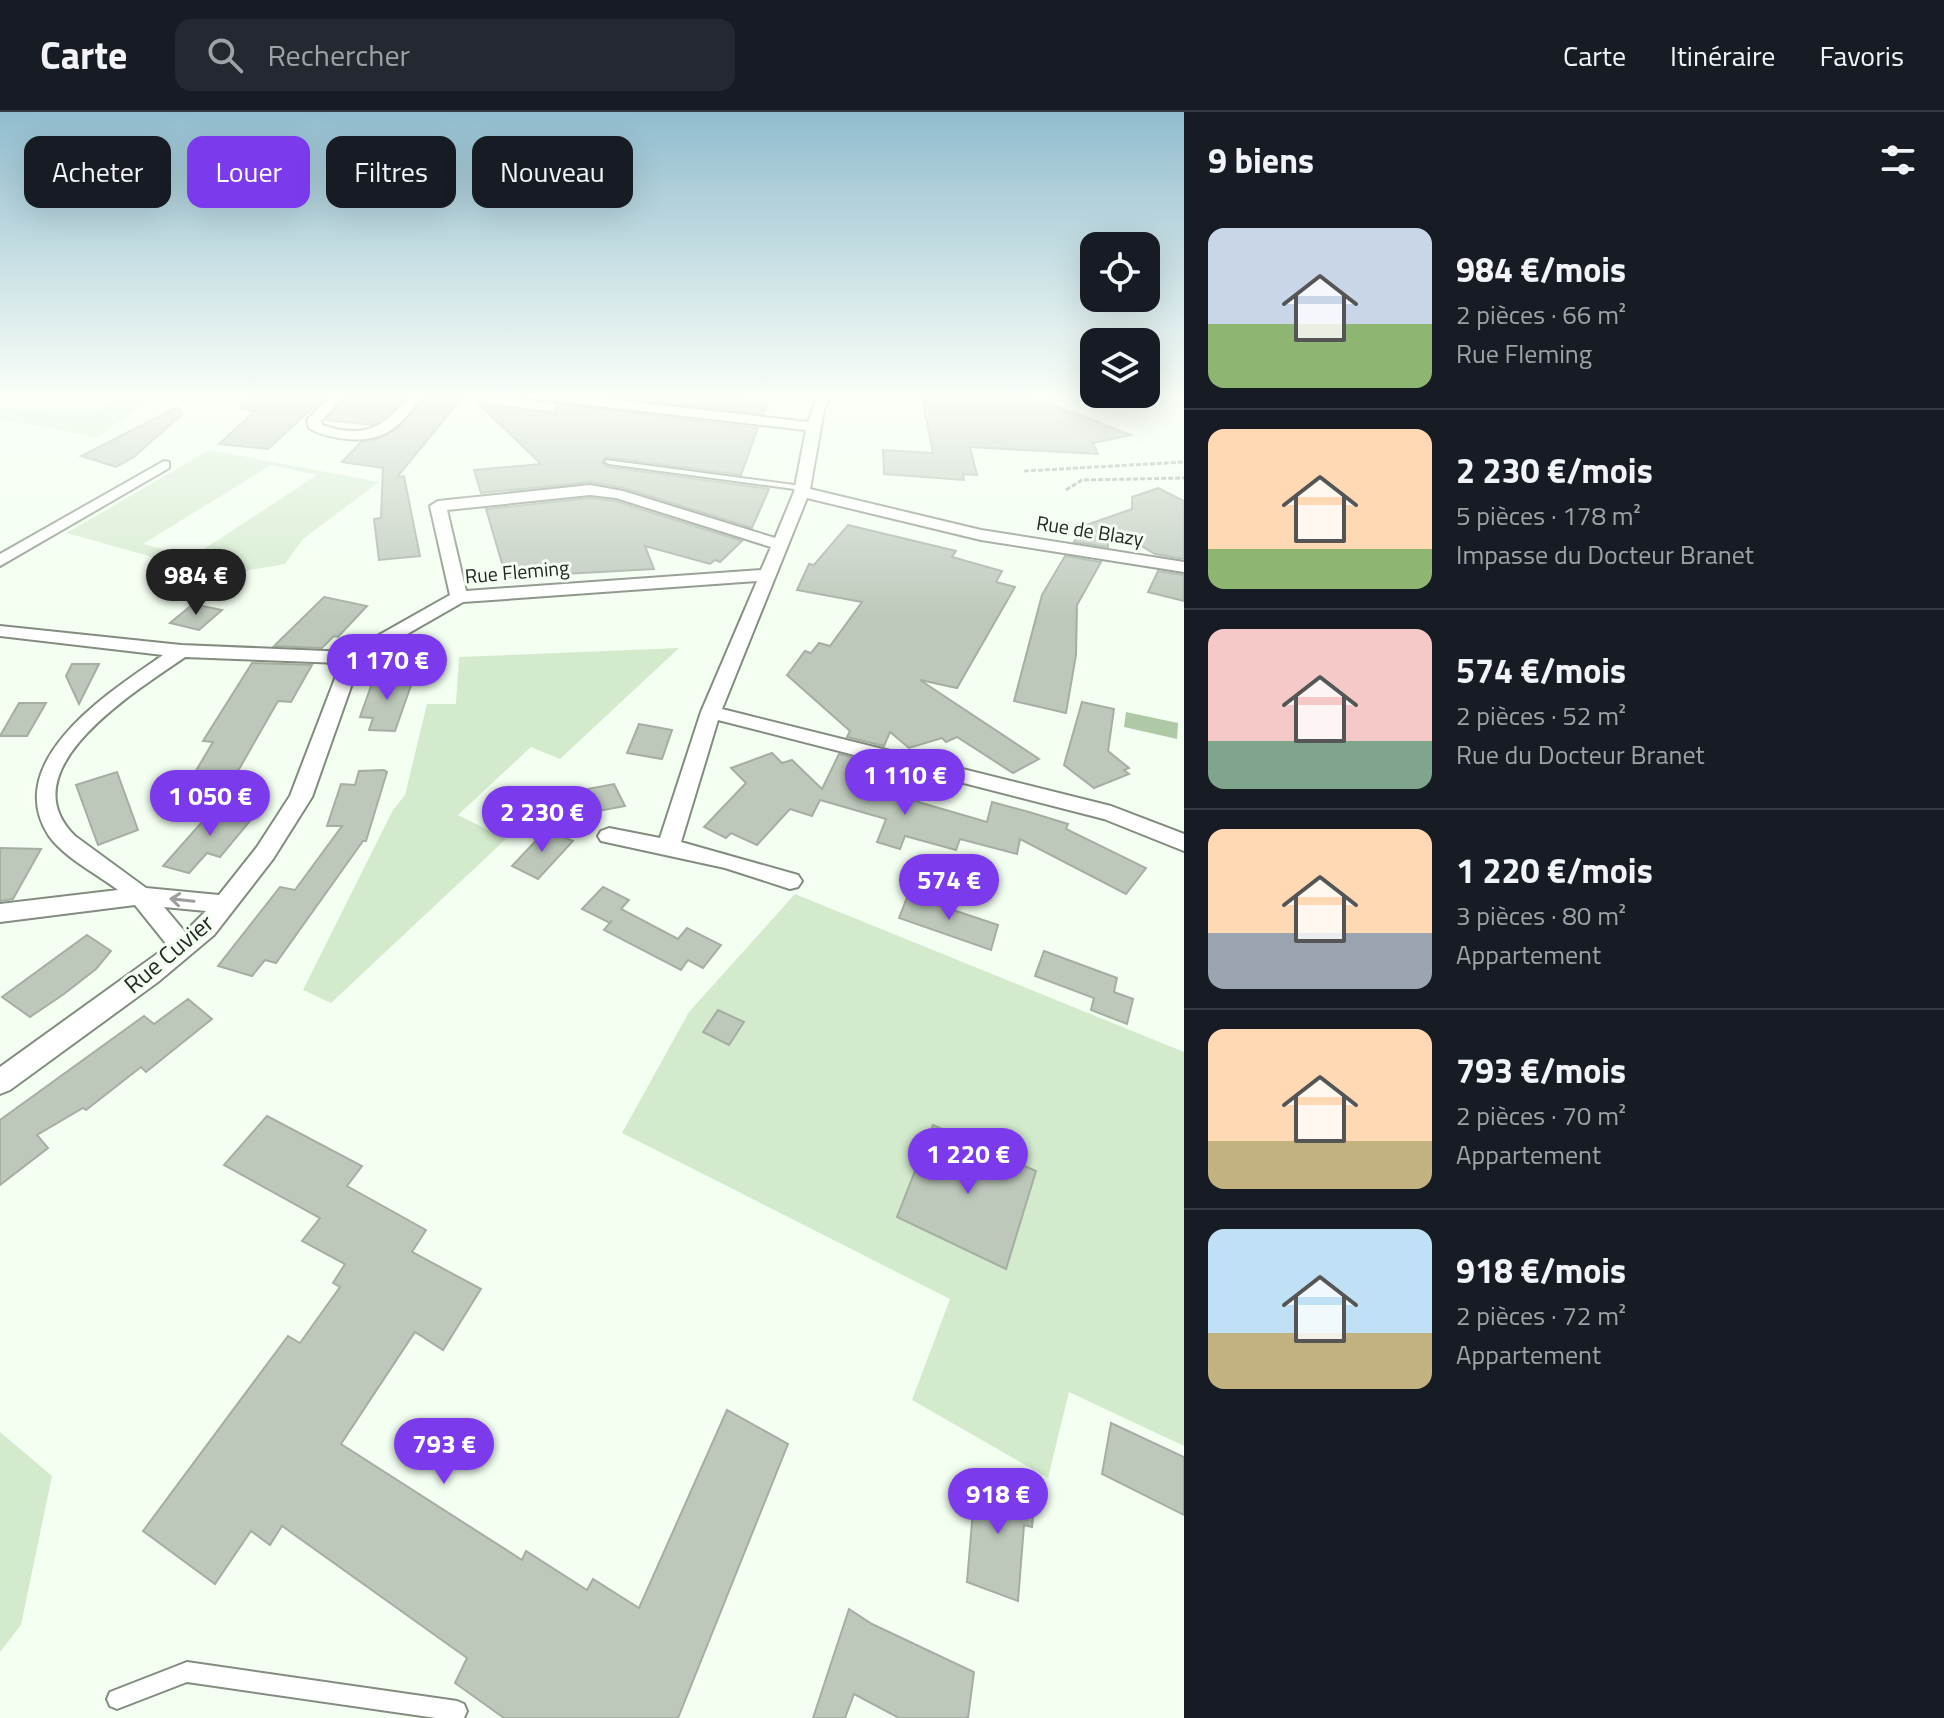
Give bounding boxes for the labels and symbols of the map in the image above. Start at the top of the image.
street label: Rue de Blazy [1034,507,1146,554]
pin: 984 € [140,549,252,617]
street label: Rue Fleming [463,551,570,592]
pin: 1 170 € [313,634,461,702]
pin: 1 110 € [831,749,979,817]
pin: 1 050 € [136,770,284,838]
pin: 2 230 € [468,786,616,854]
pin: 574 € [893,854,1005,922]
one-way arrow [169,892,196,907]
street label: Rue Cuvier [116,905,221,1002]
pin: 1 220 € [894,1128,1042,1196]
pin: 793 € [388,1418,500,1486]
pin: 918 € [942,1468,1054,1536]

